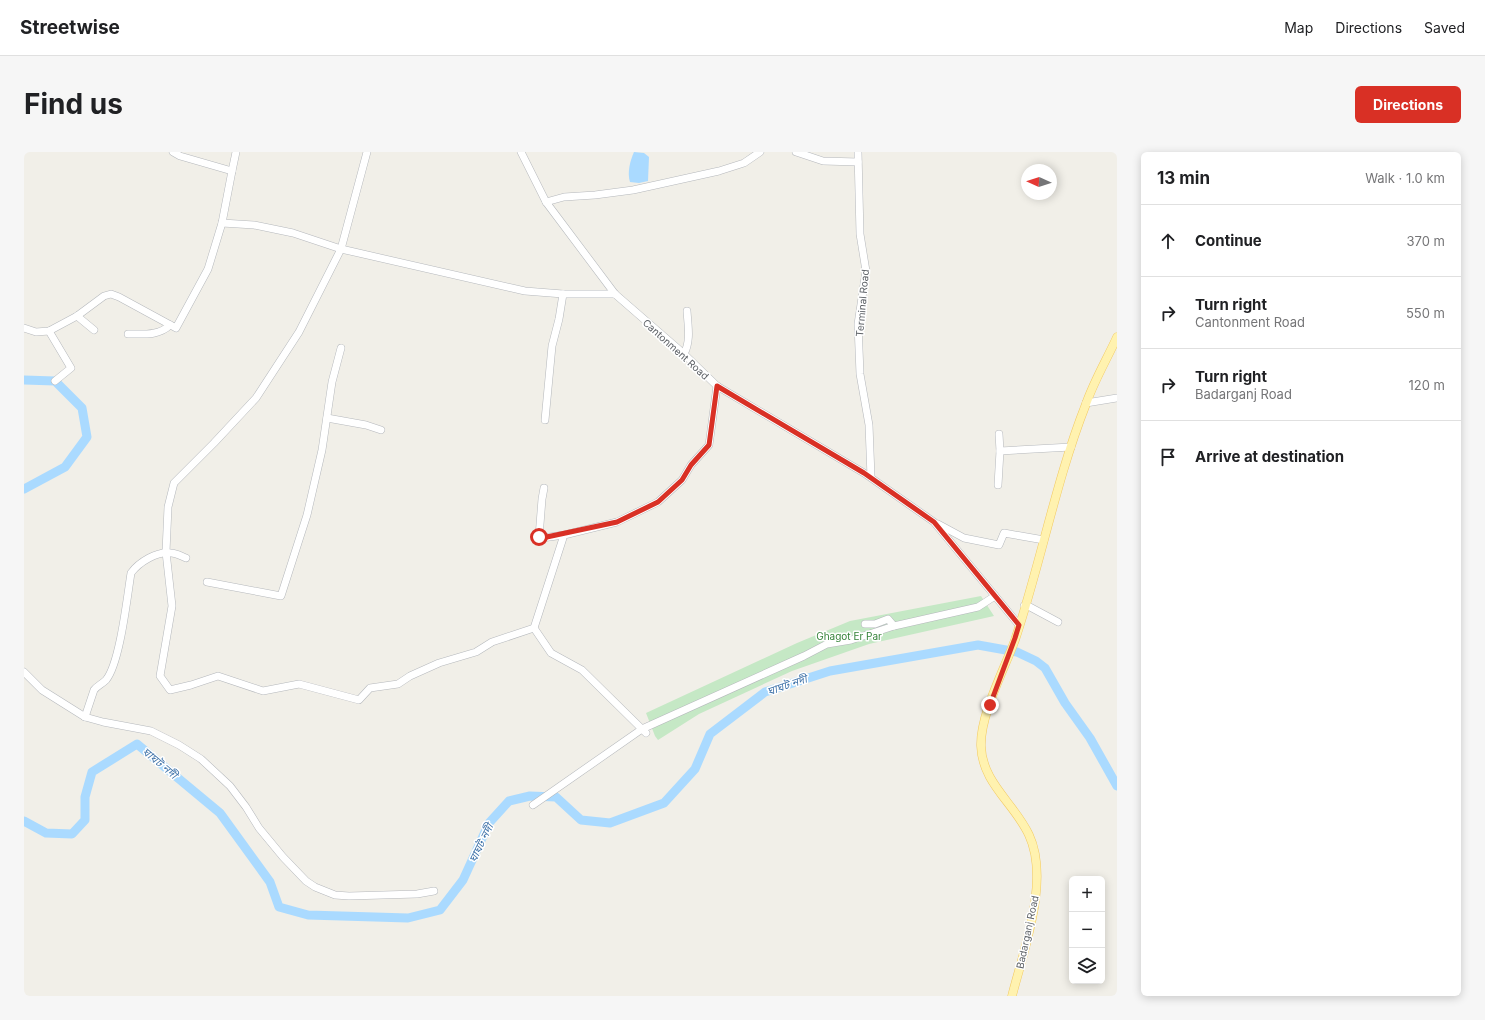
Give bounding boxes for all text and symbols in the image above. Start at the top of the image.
text: Streetwise [20,16,120,39]
text: Map [1284,19,1313,36]
text: Directions [1335,19,1402,36]
text: Saved [1424,19,1465,36]
button: Directions [1355,86,1461,123]
text: Find us [24,87,123,121]
north arrow [1021,164,1057,200]
text: 13 min [1157,168,1210,188]
text: Walk · 1.0 km [1365,170,1445,186]
icon: ahead [1157,230,1179,252]
text: Continue [1195,231,1262,250]
text: 370 m [1407,233,1445,249]
street label: Terminal Road [853,269,871,337]
text: Turn right [1195,295,1267,314]
icon: right [1157,302,1179,324]
text: 550 m [1406,305,1445,321]
text: Cantonment Road [1195,314,1305,330]
street label: Cantonment Road [641,316,711,382]
text: Turn right [1195,367,1267,386]
icon: right [1157,374,1179,396]
text: 120 m [1409,377,1445,393]
text: Badarganj Road [1195,386,1292,402]
icon: arrive [1157,446,1179,468]
text: Arrive at destination [1195,447,1344,466]
route start [530,528,548,546]
park label: Ghagot Er Par [816,630,882,642]
water label: ঘাঘট নদী [765,671,811,698]
route end [981,696,999,714]
water label: ঘাঘট নদী [140,744,182,783]
water label: ঘাঘট নদী [466,820,497,865]
map controls [1069,876,1105,984]
button: + [1069,876,1105,912]
street label: Badarganj Road [1013,894,1041,970]
button: − [1069,912,1105,948]
button: layers [1069,948,1105,984]

